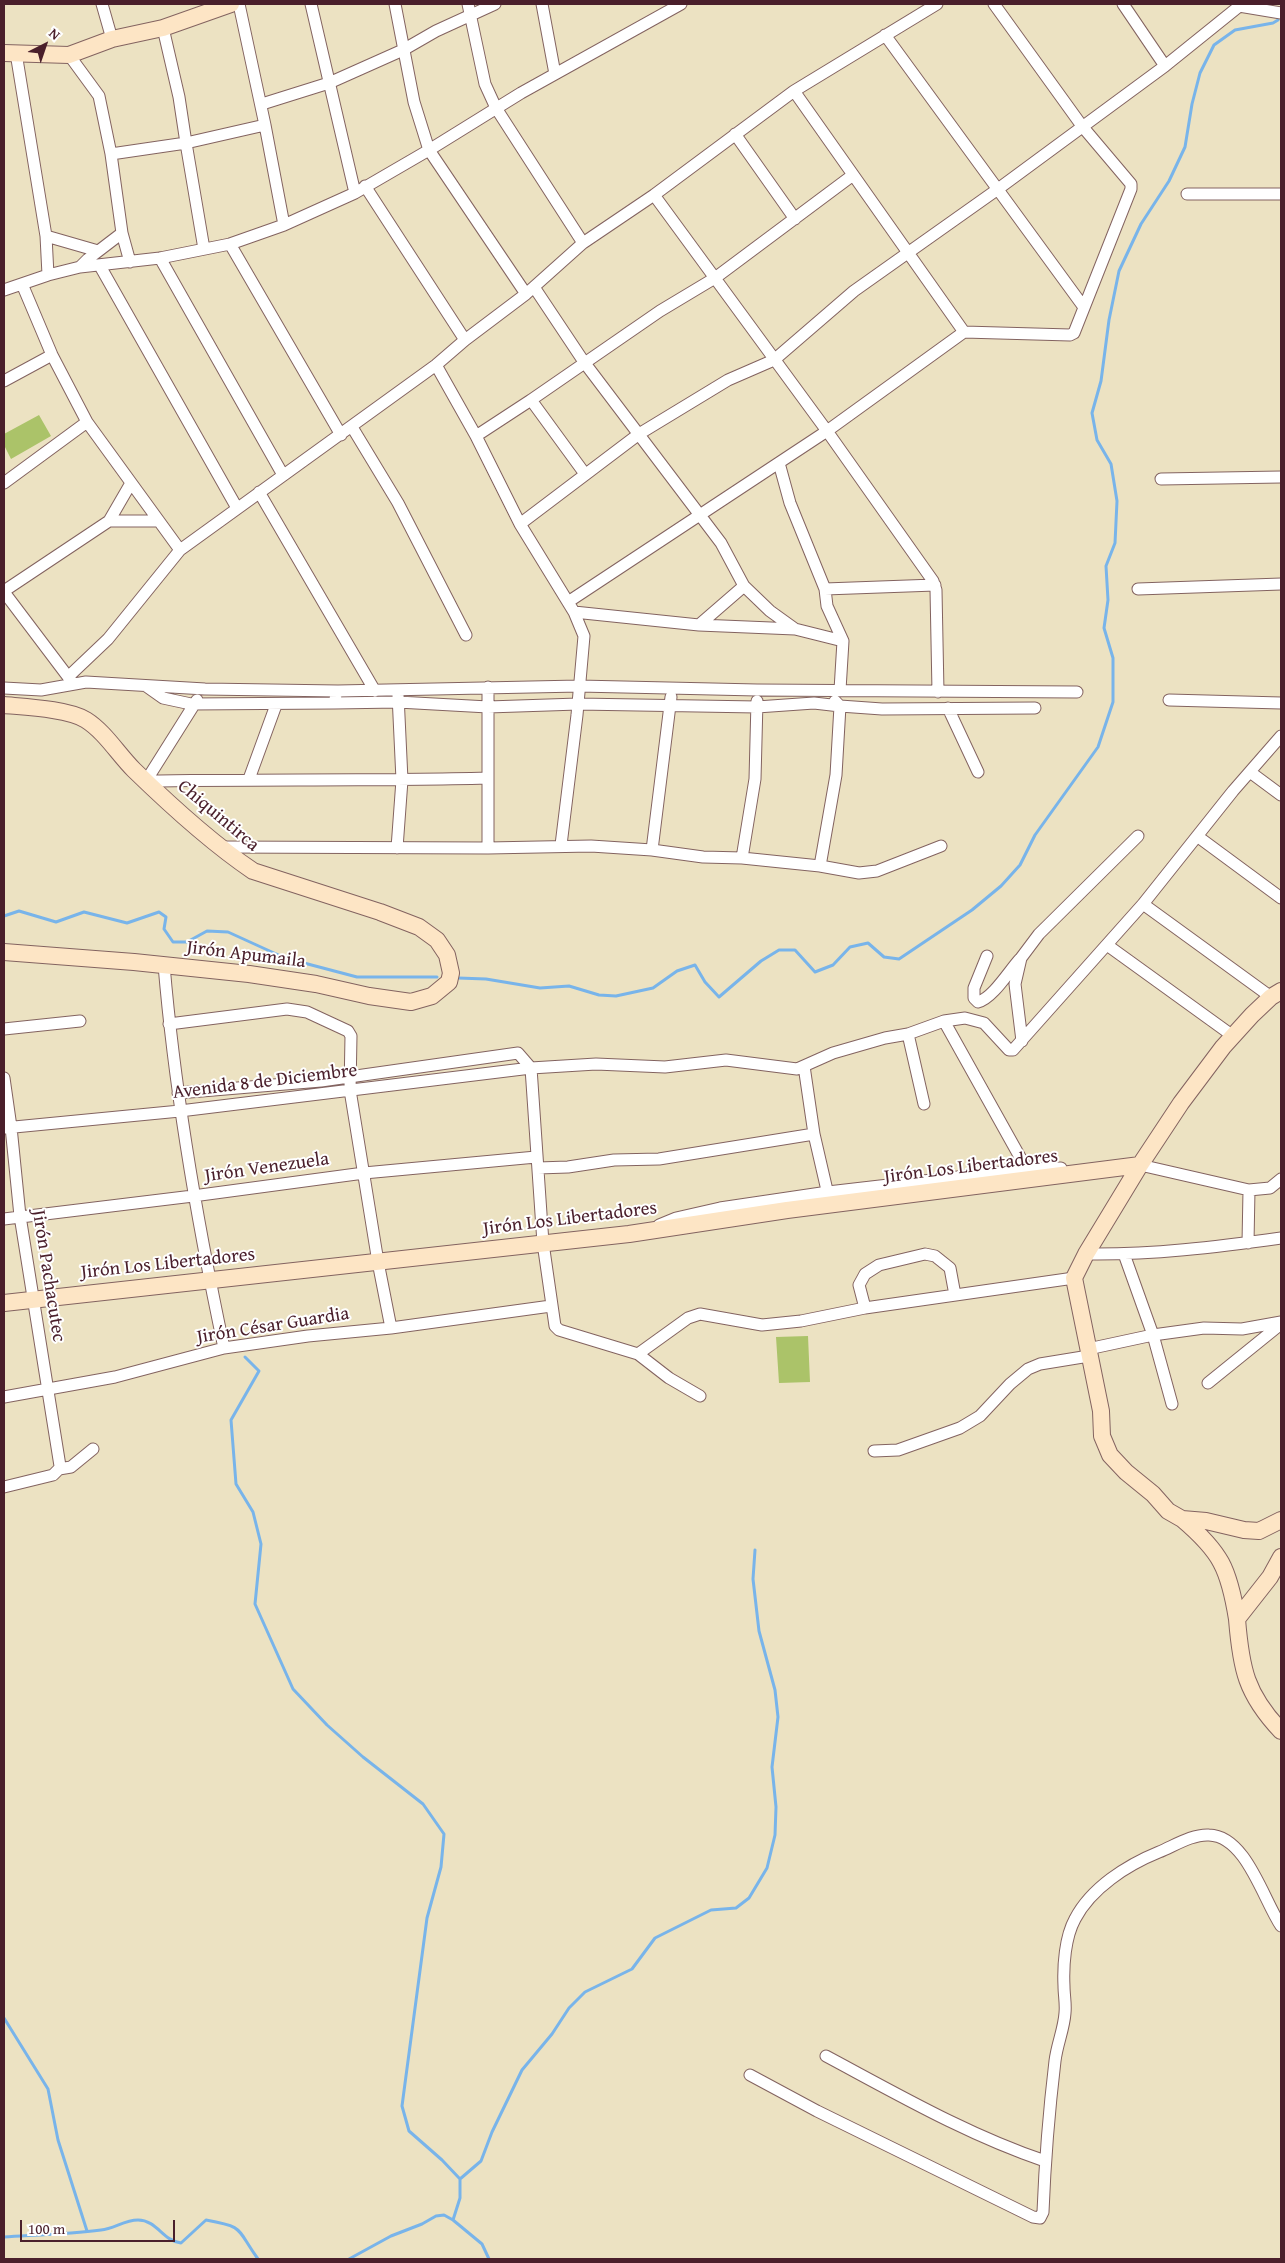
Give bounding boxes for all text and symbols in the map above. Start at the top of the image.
north arrow [20,20,70,70]
text: N [45,23,65,44]
street label: Chiquintirca [173,775,263,857]
street label: Jirón Apumaila [185,936,307,974]
street label: Avenida 8 de Diciembre [171,1059,359,1105]
street label: Jirón Los Libertadores [883,1145,1059,1189]
street label: Jirón Venezuela [203,1148,331,1188]
street label: Jirón Los Libertadores [482,1197,658,1241]
street label: Jirón Pachacutec [26,1208,70,1344]
street label: Jirón Los Libertadores [80,1244,256,1284]
street label: Jirón César Guardia [195,1303,351,1349]
scale bar [22,2210,178,2242]
text: 100 m [28,2218,65,2239]

